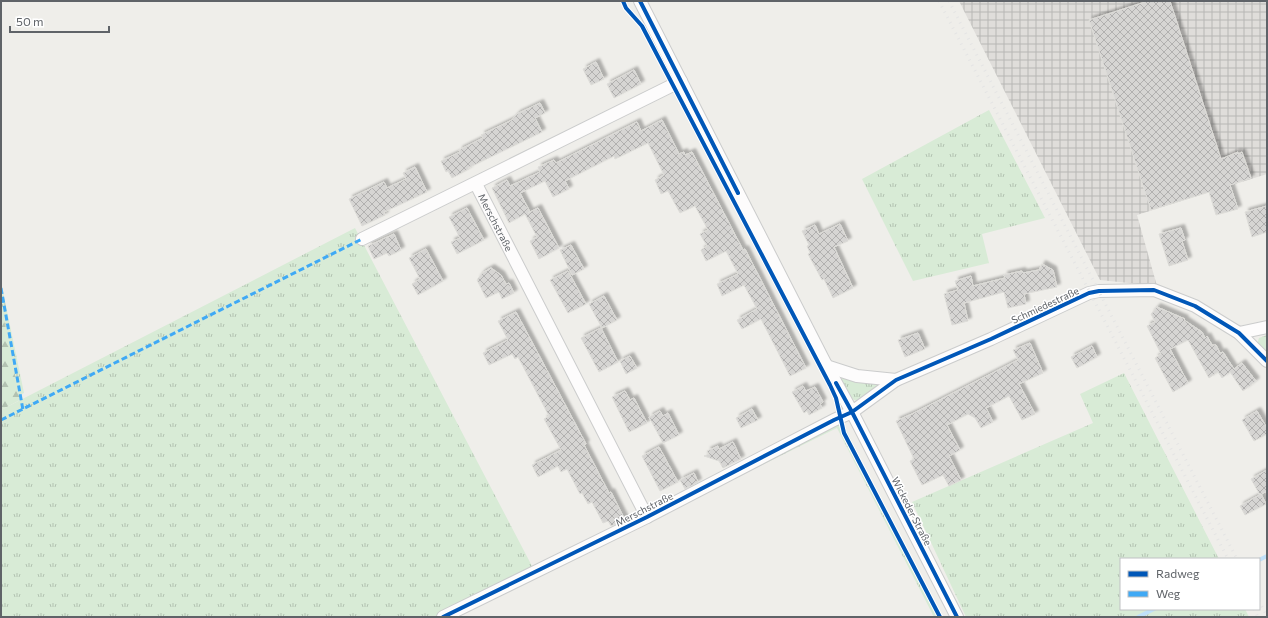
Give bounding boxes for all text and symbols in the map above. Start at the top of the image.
scale bar [10,8,109,34]
text: 50 m [16,14,44,28]
street label: Merschstraße [476,191,515,253]
street label: Schmiedestraße [1009,284,1081,326]
street label: Wickeder Straße [890,475,934,547]
street label: Merschstraße [613,489,675,529]
legend [1120,558,1260,610]
text: Radweg [1156,566,1200,580]
text: Weg [1156,586,1181,600]

